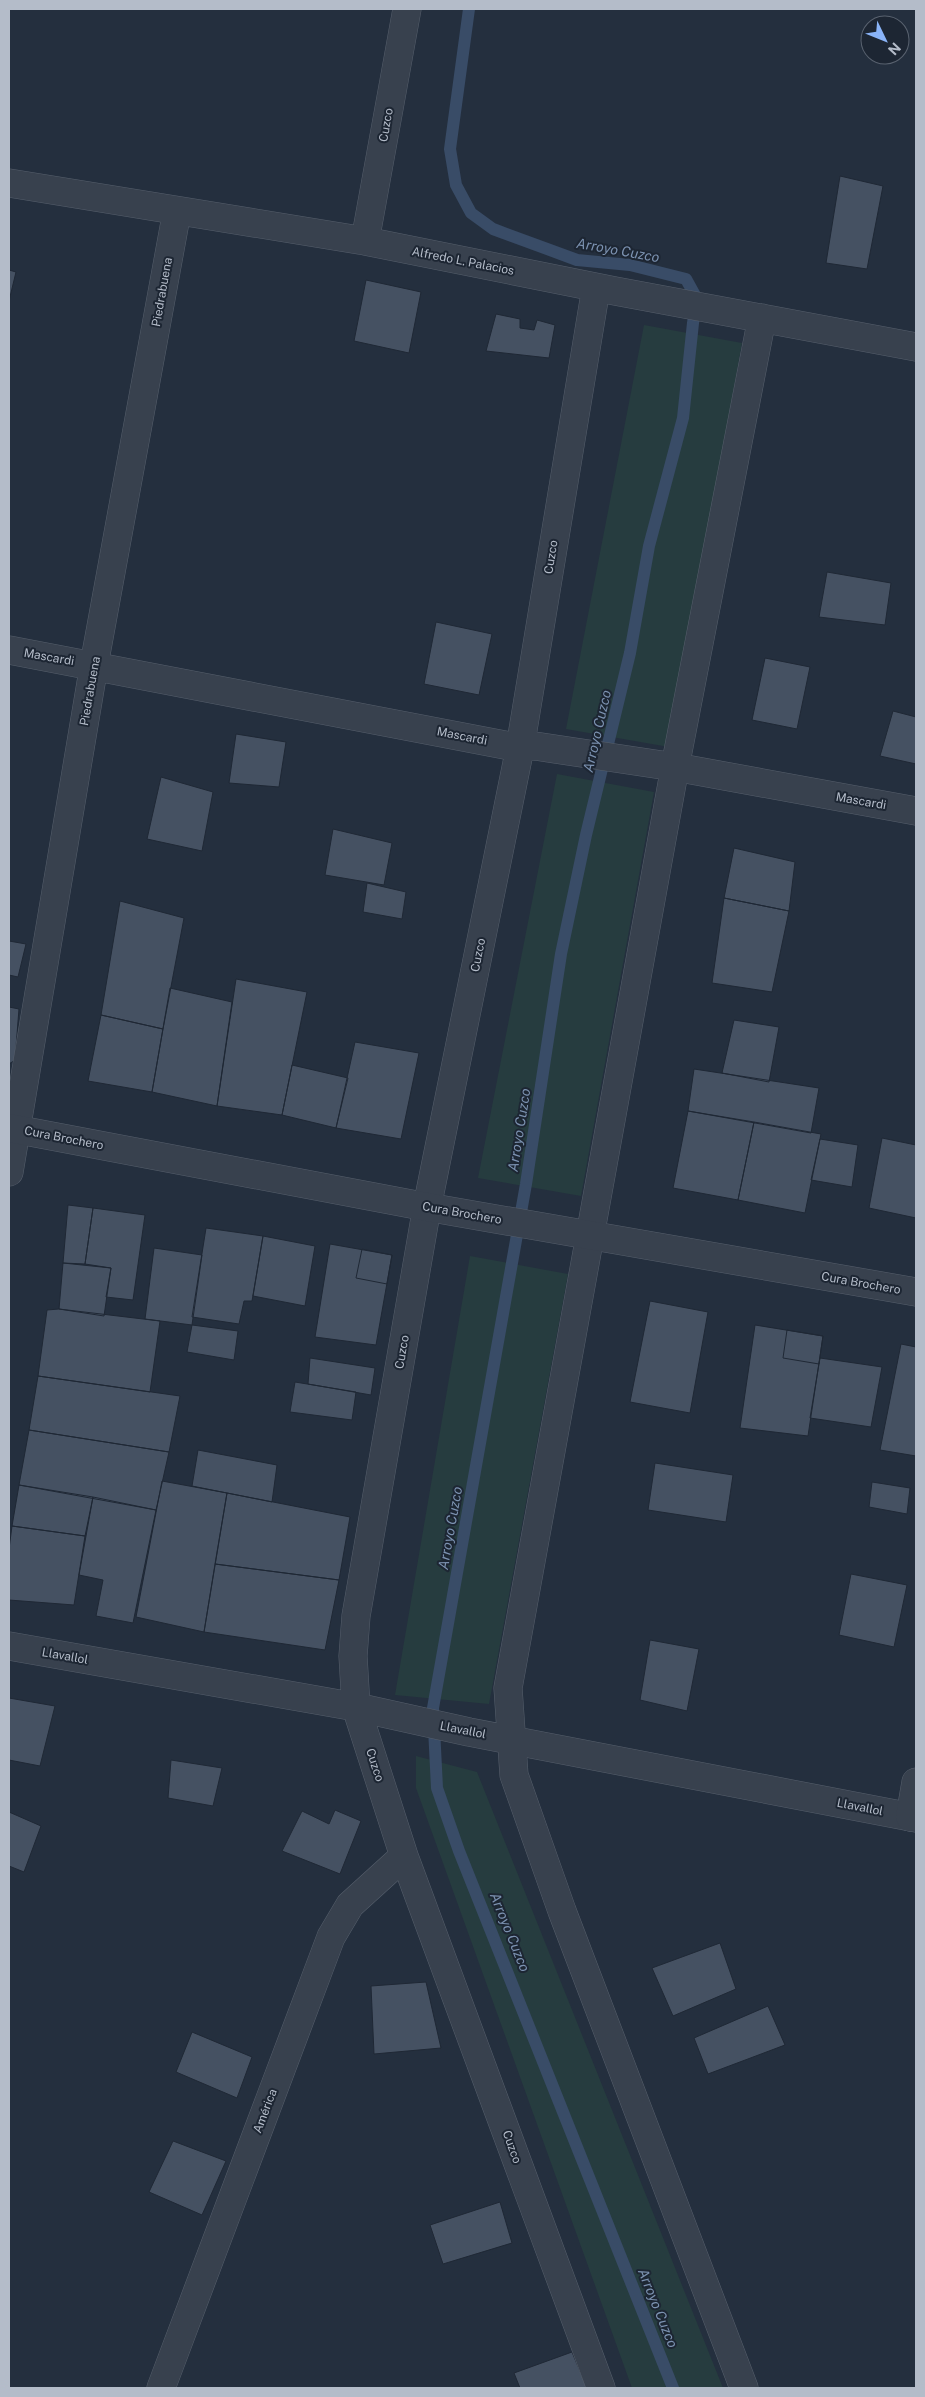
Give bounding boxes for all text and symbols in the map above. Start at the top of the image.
north arrow [860,15,910,65]
text: N [885,39,904,58]
street label: Cuzco [376,107,396,143]
water label: Arroyo Cuzco [575,235,661,265]
street label: Alfredo L. Palacios [411,244,515,278]
street label: Piedrabuena [149,256,175,328]
street label: Cuzco [541,539,561,575]
street label: Mascardi [23,646,75,668]
street label: Piedrabuena [77,655,103,727]
water label: Arroyo Cuzco [580,688,614,774]
street label: Mascardi [436,724,488,748]
street label: Mascardi [835,790,887,812]
street label: Cuzco [468,937,488,973]
water label: Arroyo Cuzco [505,1087,534,1173]
street label: Cura Brochero [23,1123,105,1153]
street label: Cura Brochero [421,1199,503,1227]
street label: Cura Brochero [820,1269,902,1297]
street label: Cuzco [392,1334,412,1370]
water label: Arroyo Cuzco [435,1485,465,1571]
street label: Llavallol [41,1645,90,1667]
street label: Llavallol [439,1719,488,1741]
street label: Cuzco [363,1747,387,1784]
street label: Llavallol [836,1796,885,1818]
water label: Arroyo Cuzco [487,1890,533,1974]
street label: América [250,2087,280,2135]
street label: Cuzco [500,2129,525,2166]
water label: Arroyo Cuzco [635,2266,681,2350]

